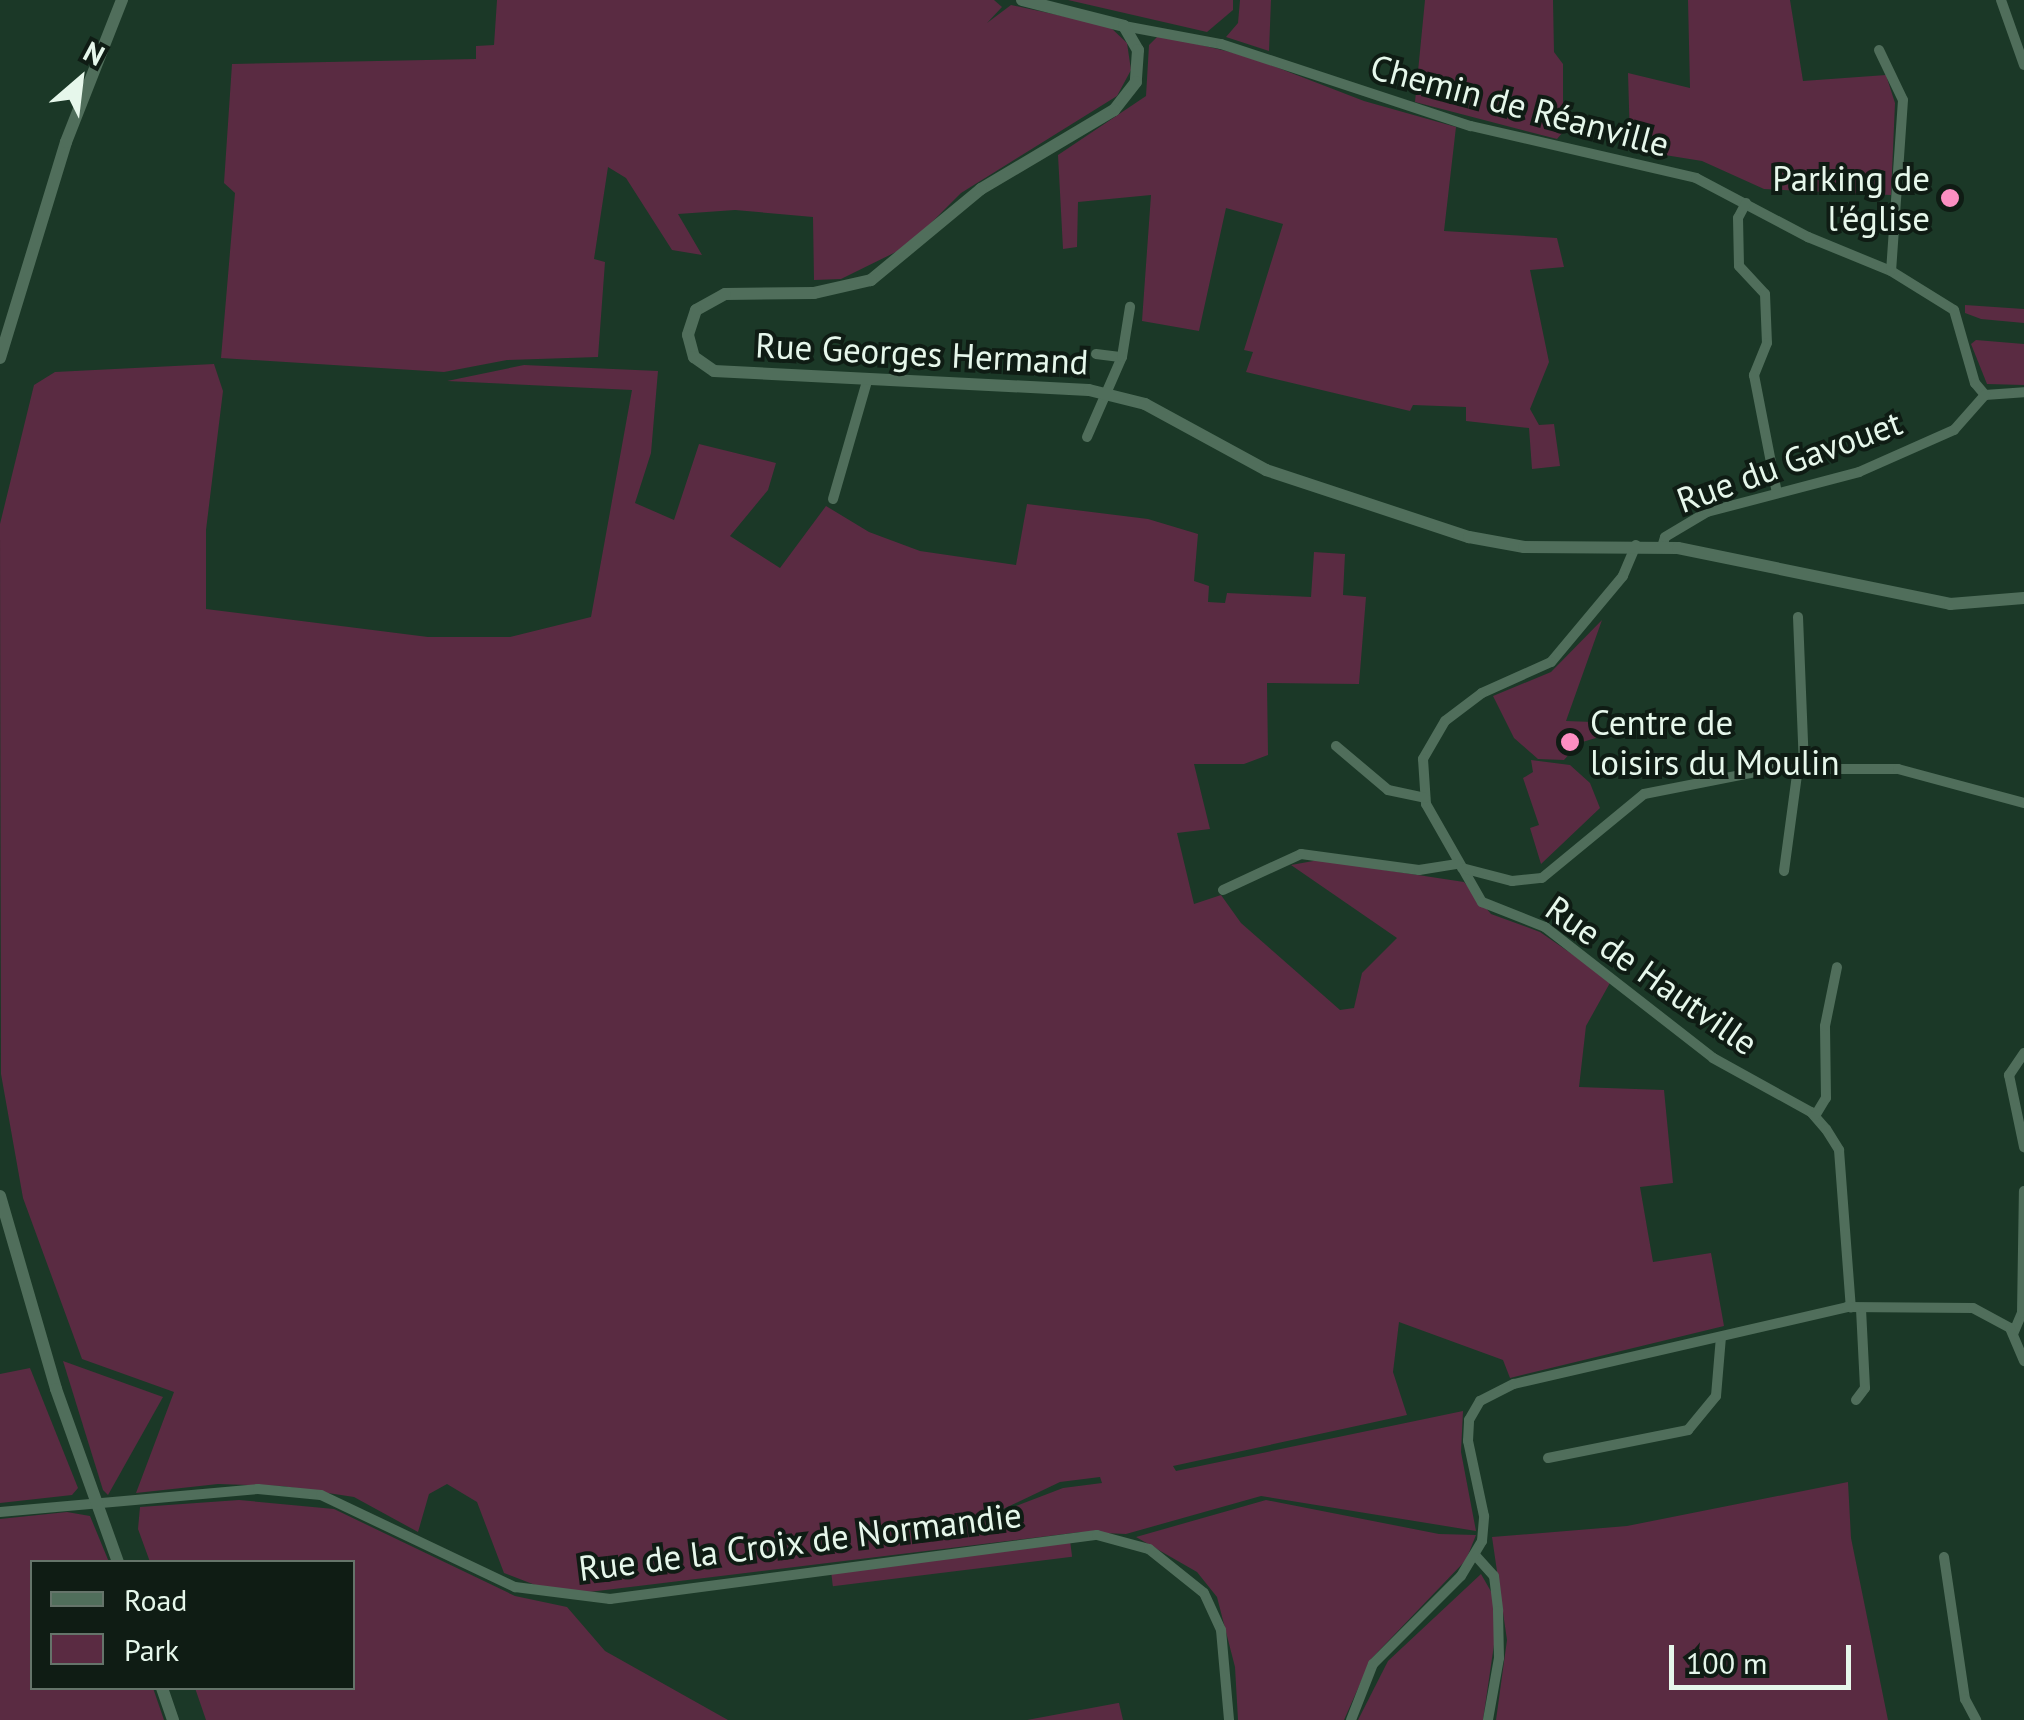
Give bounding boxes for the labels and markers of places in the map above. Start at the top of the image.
place label: Parking de l'église [1772,157,1930,239]
marker: Parking de l'église [1939,187,1961,209]
place label: Centre de loisirs du Moulin [1590,701,1840,783]
marker: Centre de loisirs du Moulin [1559,731,1581,753]

